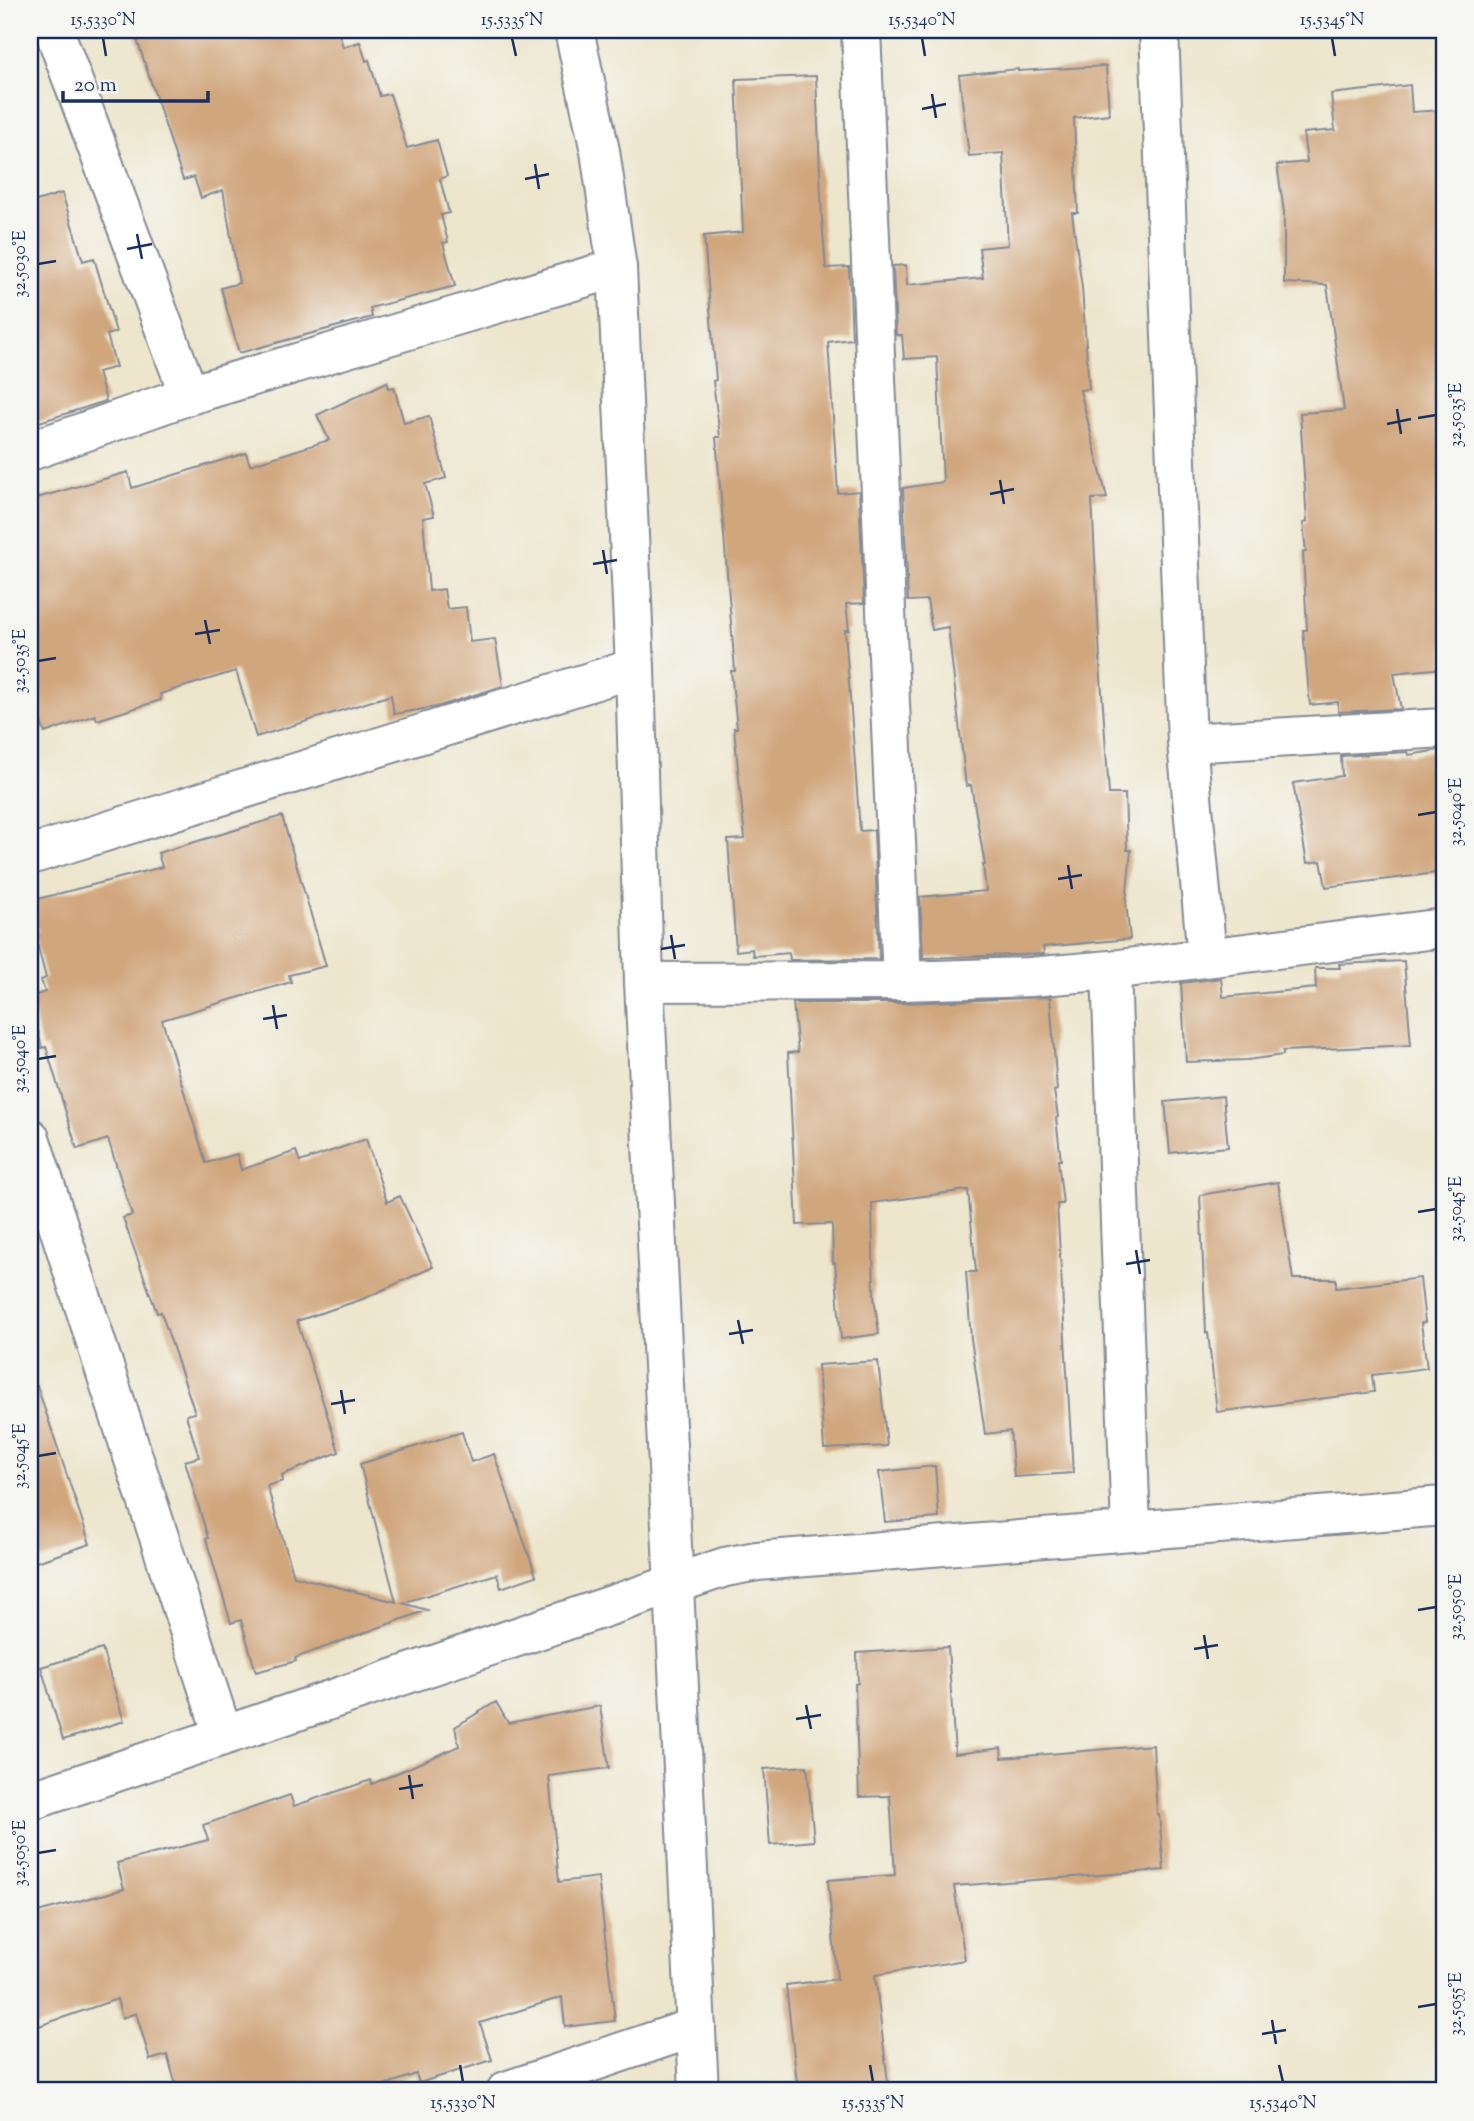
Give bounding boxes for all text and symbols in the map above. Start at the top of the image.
text: 15.5330°N [70,8,136,34]
text: 15.5335°N [481,8,543,34]
text: 15.5340°N [888,8,956,34]
text: 15.5345°N [1300,8,1364,34]
scale bar [63,60,208,104]
text: 20 m [74,71,117,101]
text: 32.5030°E [8,230,34,298]
text: 32.5035°E [1444,382,1470,447]
text: 32.5035°E [8,628,34,693]
text: 32.5040°E [1444,778,1470,846]
text: 32.5040°E [8,1025,34,1093]
text: 32.5045°E [1444,1176,1470,1242]
text: 32.5045°E [8,1423,34,1489]
text: 32.5050°E [1444,1573,1470,1640]
text: 32.5050°E [8,1819,34,1886]
text: 32.5055°E [1444,1972,1470,2036]
text: 15.5330°N [430,2091,496,2117]
text: 15.5335°N [842,2091,904,2117]
text: 15.5340°N [1249,2091,1317,2117]

